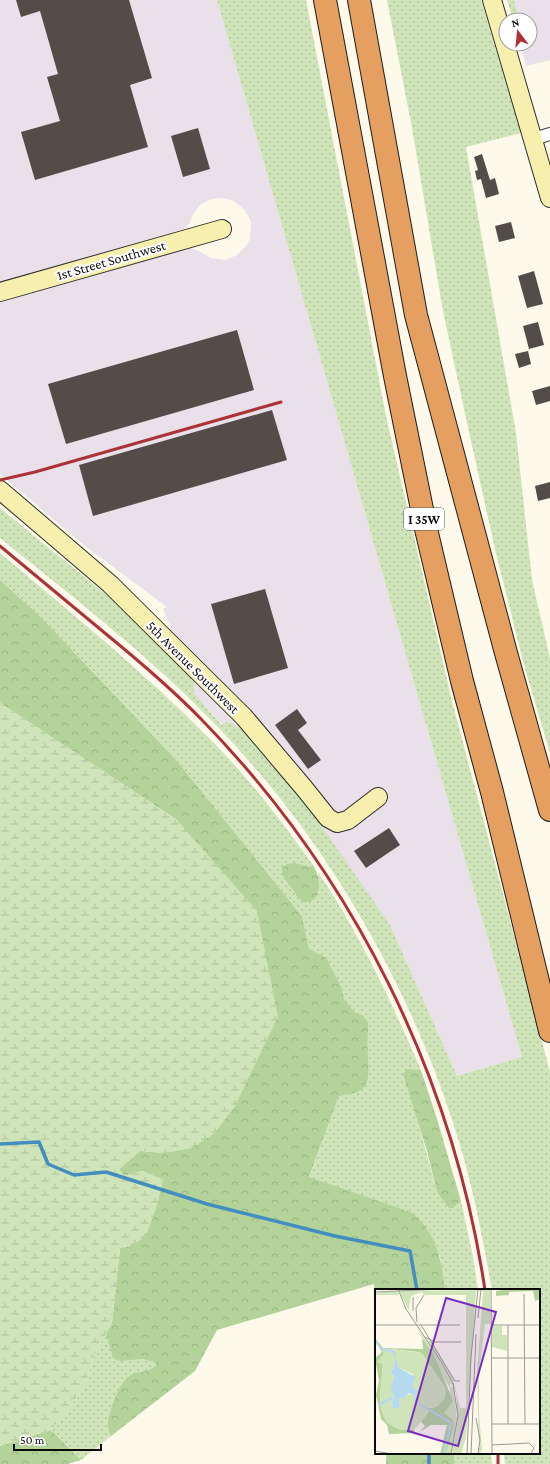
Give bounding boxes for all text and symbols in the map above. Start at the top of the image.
north arrow [498,12,538,52]
text: N [510,15,521,29]
street label: 1st Street Southwest [55,237,168,283]
road number: I 35W [404,508,444,530]
street label: 5th Avenue Southwest [143,617,243,717]
inset map [375,1289,540,1454]
scale bar [14,1426,101,1452]
text: 50 m [20,1433,45,1447]

